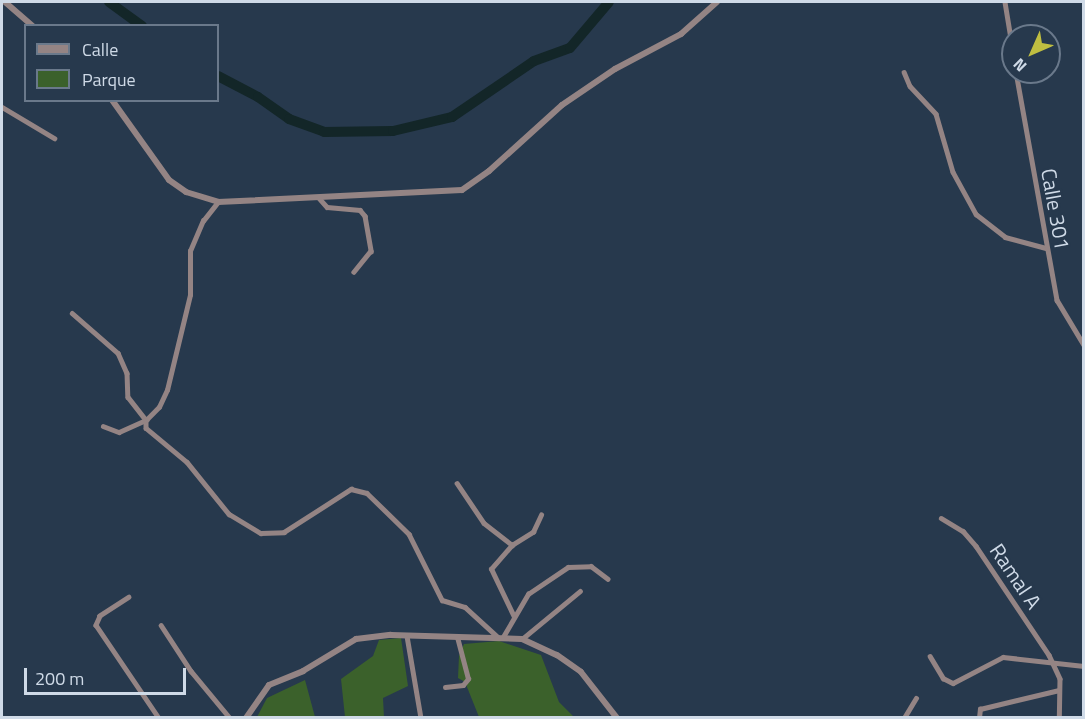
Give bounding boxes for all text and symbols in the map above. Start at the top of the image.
legend [24,24,219,102]
north arrow [1001,24,1061,84]
text: Calle [82,36,118,63]
text: N [1007,53,1032,78]
text: Parque [82,66,136,93]
street label: Calle 301 [1036,166,1076,252]
street label: Ramal A [985,538,1047,614]
scale bar [27,656,189,694]
text: 200 m [35,665,84,692]

